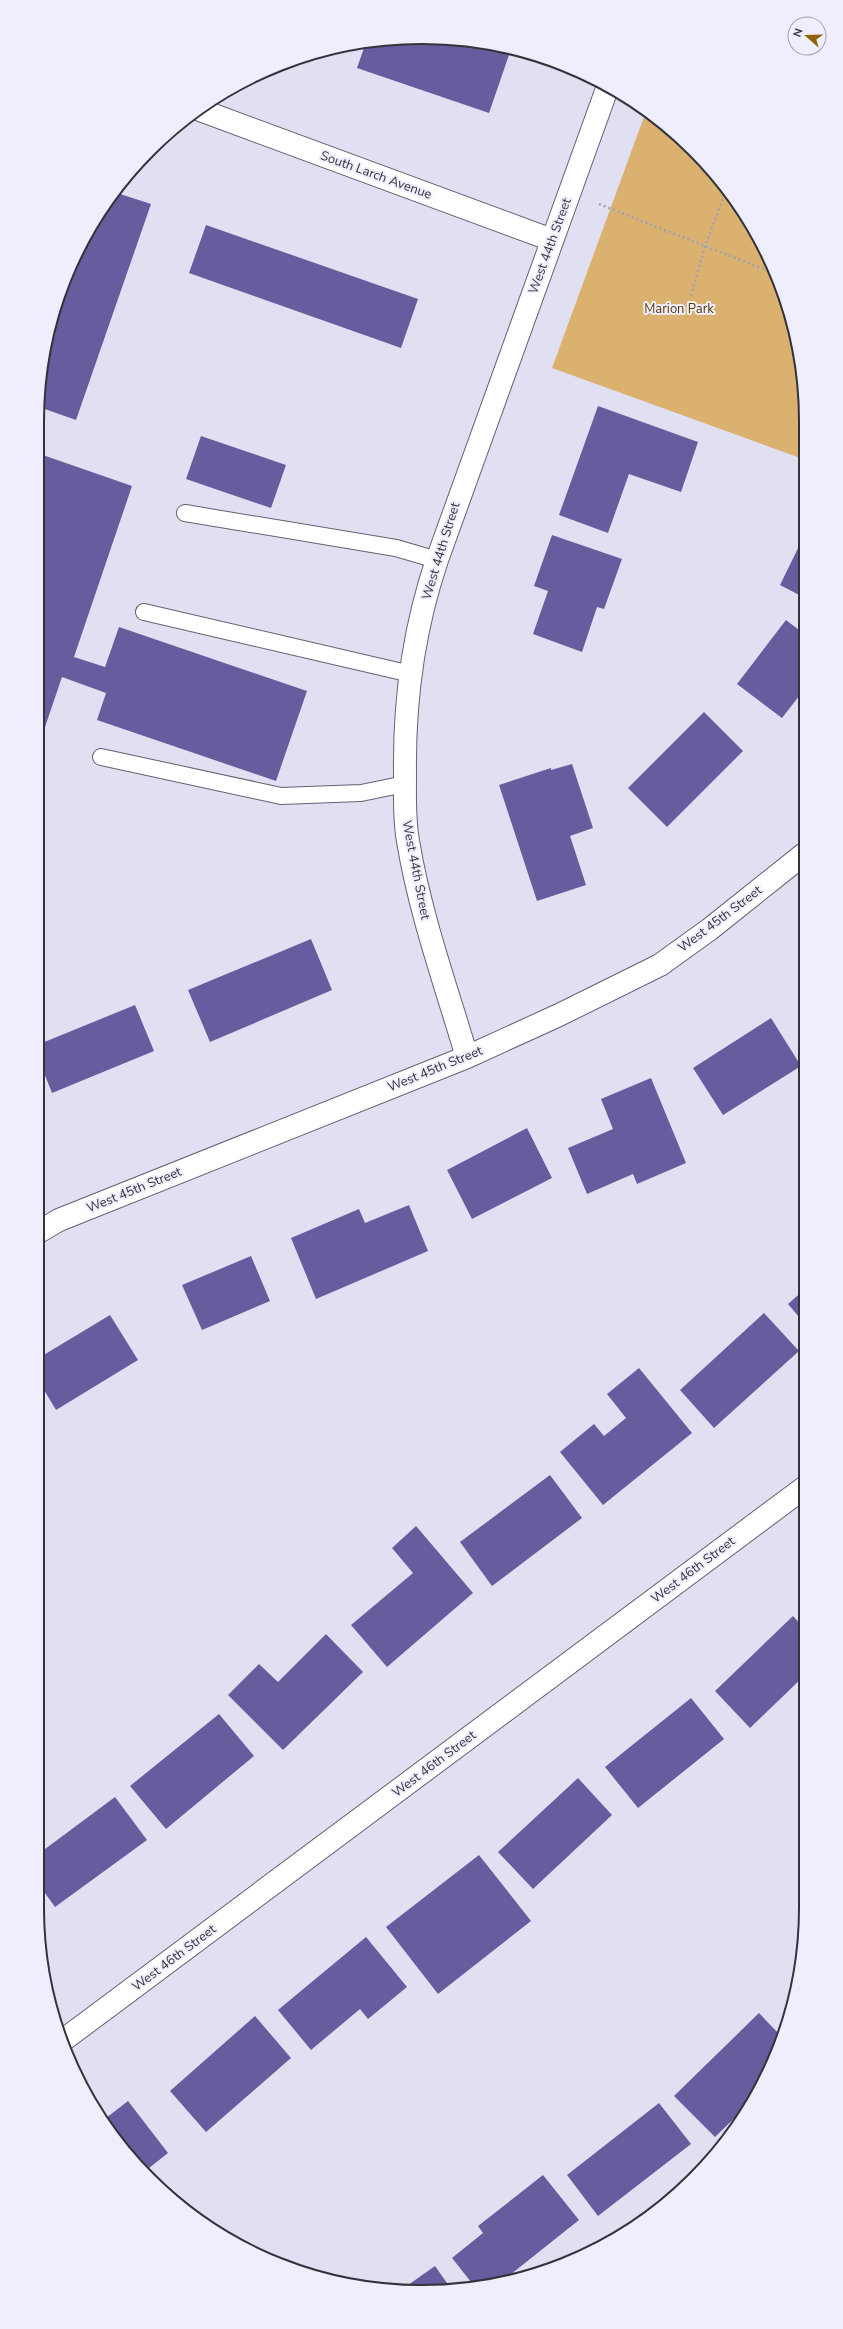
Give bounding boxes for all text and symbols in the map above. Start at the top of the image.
north arrow [787,16,827,56]
text: N [790,26,807,39]
street label: South Larch Avenue [318,146,434,204]
street label: West 44th Street [524,195,576,296]
park label: Marion Park [644,300,714,318]
street label: West 44th Street [418,500,464,602]
street label: West 44th Street [398,819,435,922]
street label: West 45th Street [674,881,766,957]
street label: West 45th Street [385,1042,486,1096]
street label: West 45th Street [84,1163,185,1217]
street label: West 46th Street [647,1532,739,1608]
street label: West 46th Street [388,1726,480,1802]
street label: West 46th Street [128,1920,220,1996]

